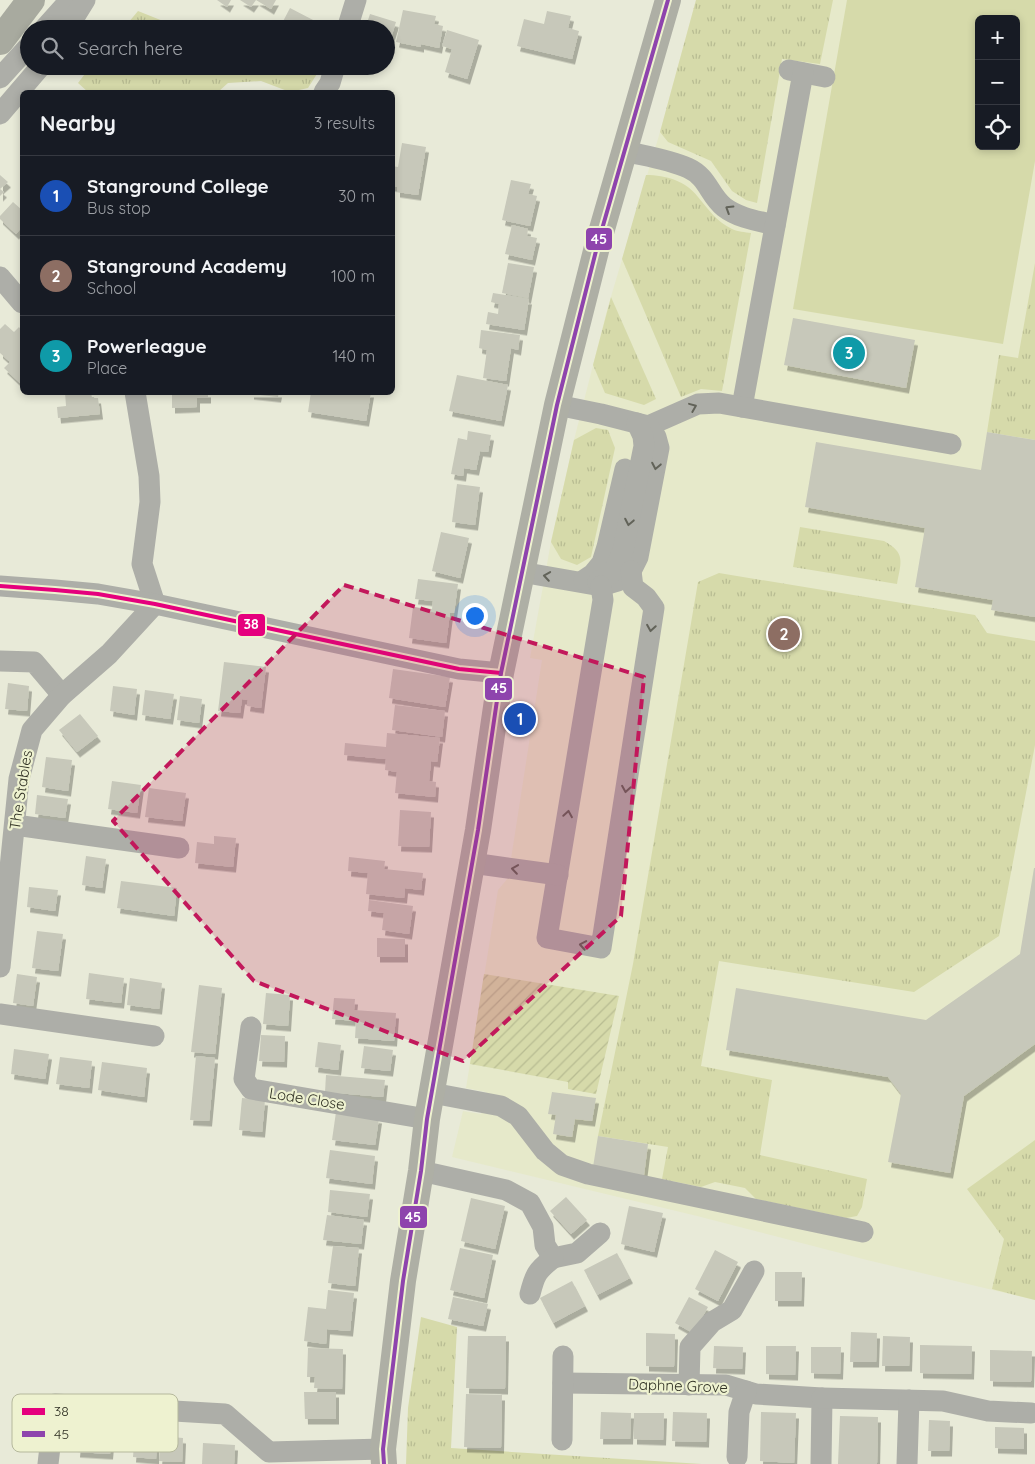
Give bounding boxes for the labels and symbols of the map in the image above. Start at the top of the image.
one-way arrow [726,206,735,216]
line badge: 45 [585,227,613,251]
text: 45 [591,230,607,248]
pin: 3 [833,334,865,372]
one-way arrow [688,403,697,414]
one-way arrow [651,461,661,470]
one-way arrow [624,517,634,526]
one-way arrow [543,572,551,582]
your location [462,603,488,629]
line badge: 38 [237,613,266,637]
text: 38 [243,615,259,633]
pin: 2 [768,615,800,653]
one-way arrow [646,625,657,633]
line badge: 45 [484,677,513,701]
text: 45 [491,679,507,697]
pin: 1 [504,700,536,738]
street label: The Stables [5,749,36,831]
one-way arrow [621,785,632,793]
one-way arrow [562,809,572,818]
one-way arrow [511,864,519,875]
one-way arrow [578,940,587,950]
street label: Lode Close [268,1083,346,1114]
line badge: 45 [399,1205,428,1229]
text: 45 [405,1208,421,1226]
street label: Daphne Grove [628,1374,728,1397]
legend [12,1394,178,1452]
text: 38 [54,1402,69,1420]
text: 45 [54,1425,69,1443]

